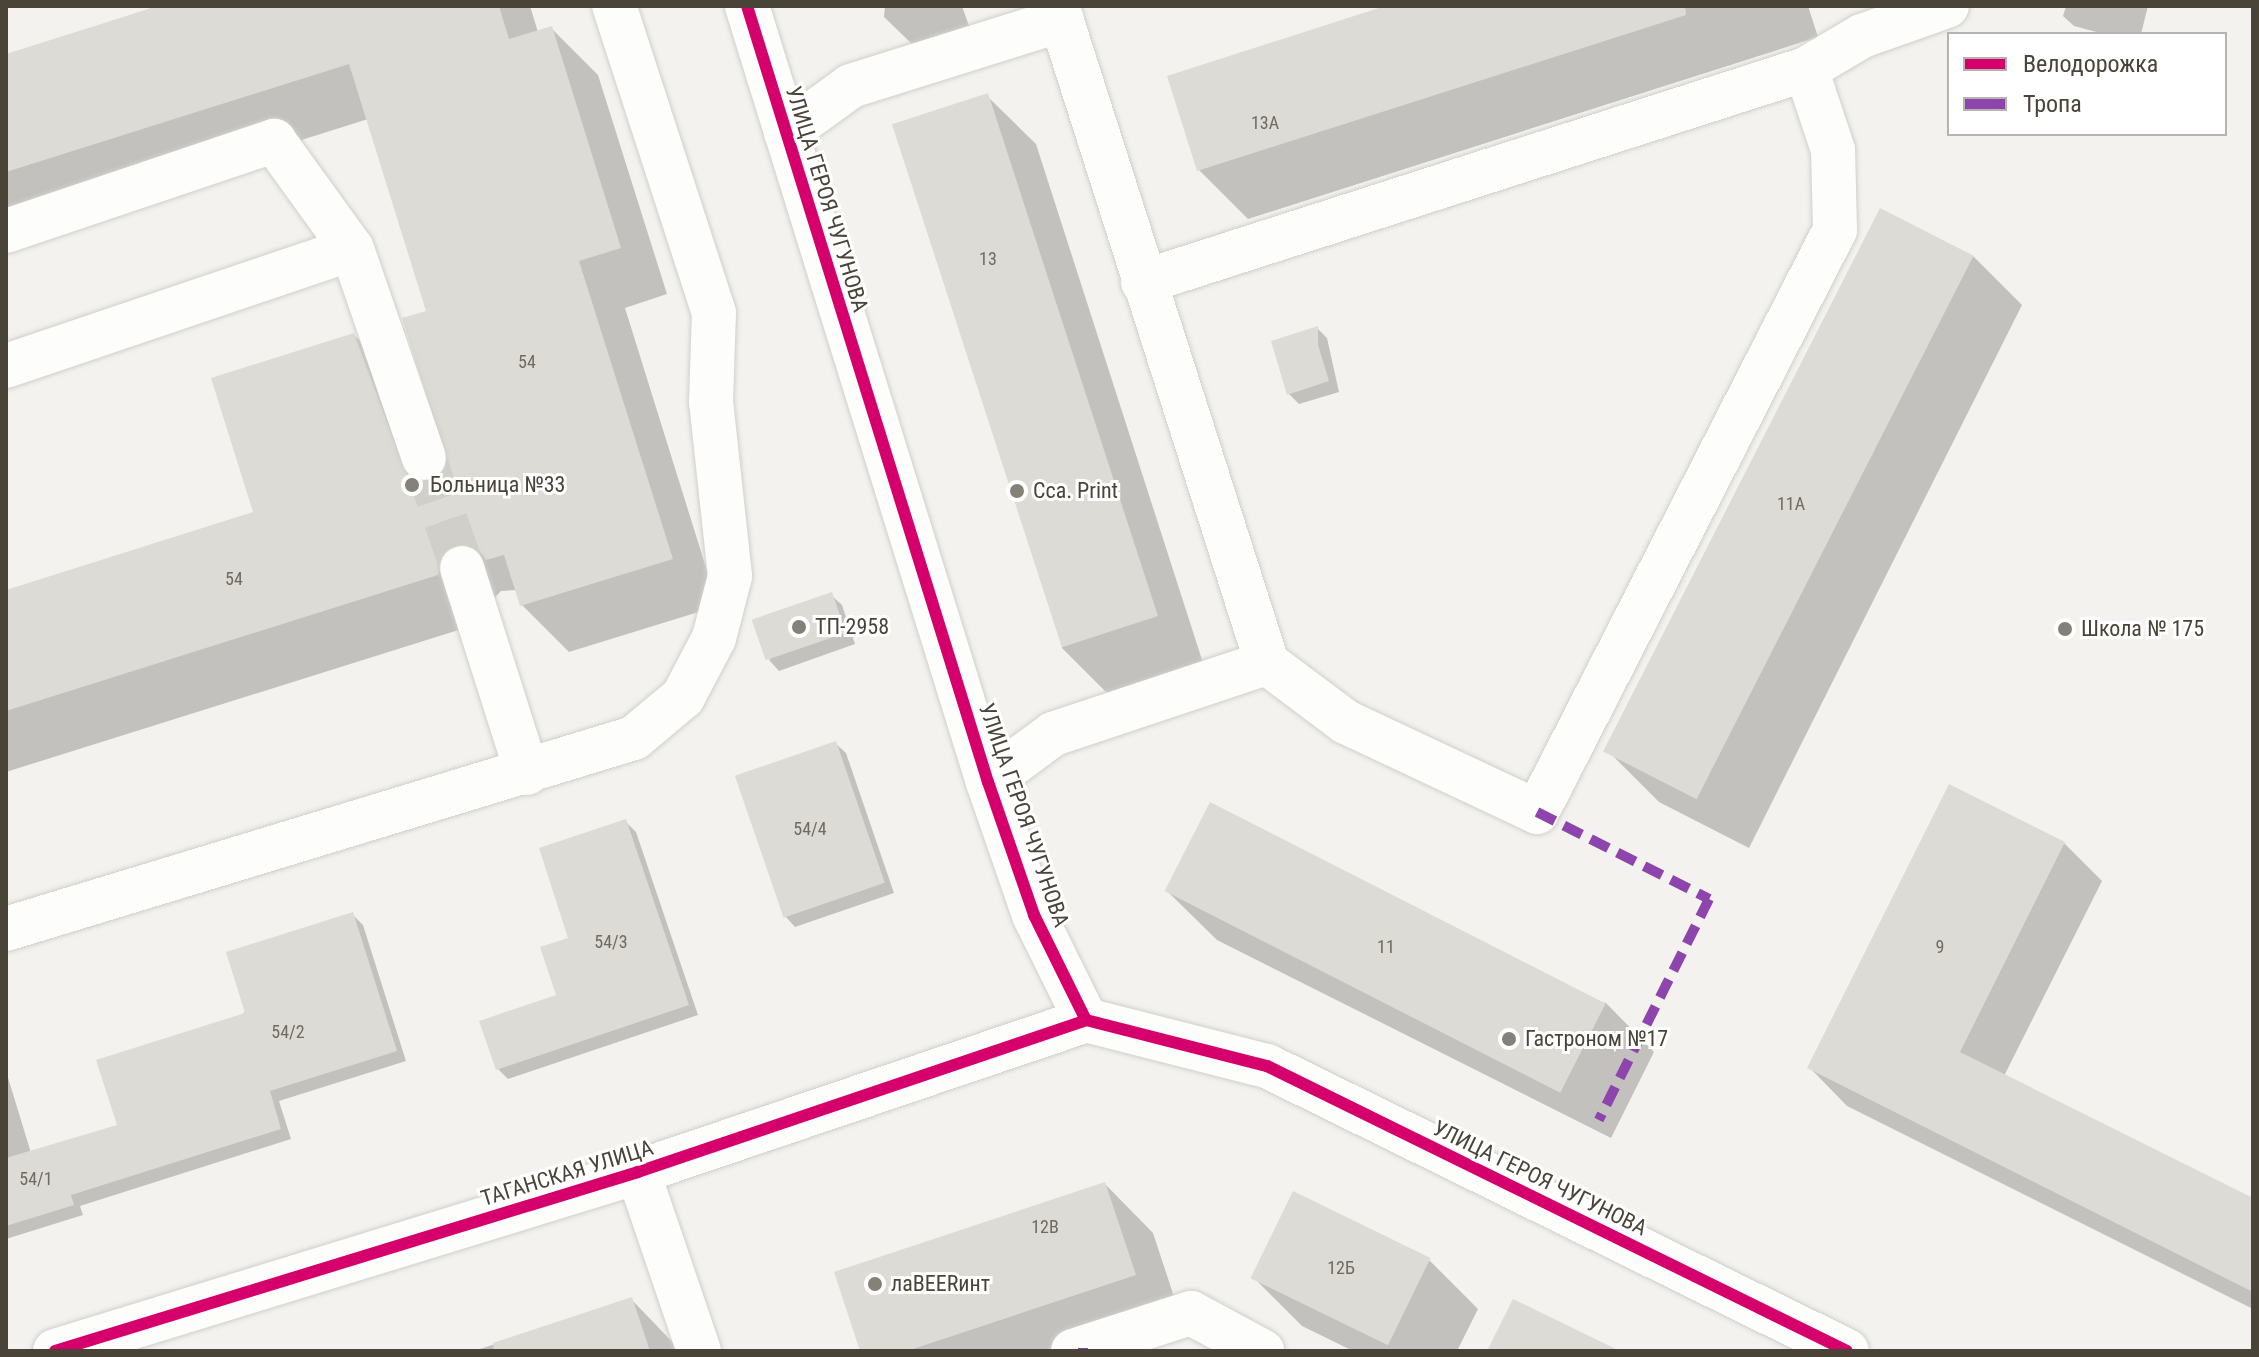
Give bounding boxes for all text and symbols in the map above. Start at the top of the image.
legend [1947,32,2227,136]
text: Велодорожка [2023,50,2158,78]
street label: УЛИЦА ГЕРОЯ ЧУГУНОВА [780,83,874,315]
text: Тропа [2023,90,2082,118]
house number: 13А [1251,112,1279,134]
house number: 13 [979,248,997,270]
house number: 54 [518,351,536,373]
place label: Больница №33 [430,472,565,498]
marker: Больница №33 [401,474,423,496]
place label: Cca. Print [1033,478,1118,504]
marker: Cca. Print [1008,482,1026,500]
house number: 11А [1777,493,1805,515]
house number: 54 [225,568,243,590]
place label: ТП-2958 [815,614,889,640]
place label: Школа № 175 [2081,616,2204,642]
marker: ТП-2958 [790,618,808,636]
marker: Школа № 175 [2056,620,2074,638]
street label: УЛИЦА ГЕРОЯ ЧУГУНОВА [973,700,1075,930]
house number: 54/4 [793,818,827,840]
house number: 54/3 [594,931,628,953]
house number: 11 [1377,936,1395,958]
house number: 9 [1936,936,1944,958]
house number: 54/2 [271,1021,305,1043]
place label: Гастроном №17 [1525,1026,1668,1052]
marker: Гастроном №17 [1500,1030,1518,1048]
street label: УЛИЦА ГЕРОЯ ЧУГУНОВА [1429,1115,1651,1241]
street label: ТАГАНСКАЯ УЛИЦА [478,1134,656,1212]
house number: 54/1 [19,1168,53,1190]
house number: 12В [1031,1216,1059,1238]
house number: 12Б [1327,1257,1355,1279]
place label: лаBEERинт [891,1271,990,1297]
marker: лаBEERинт [866,1275,884,1293]

